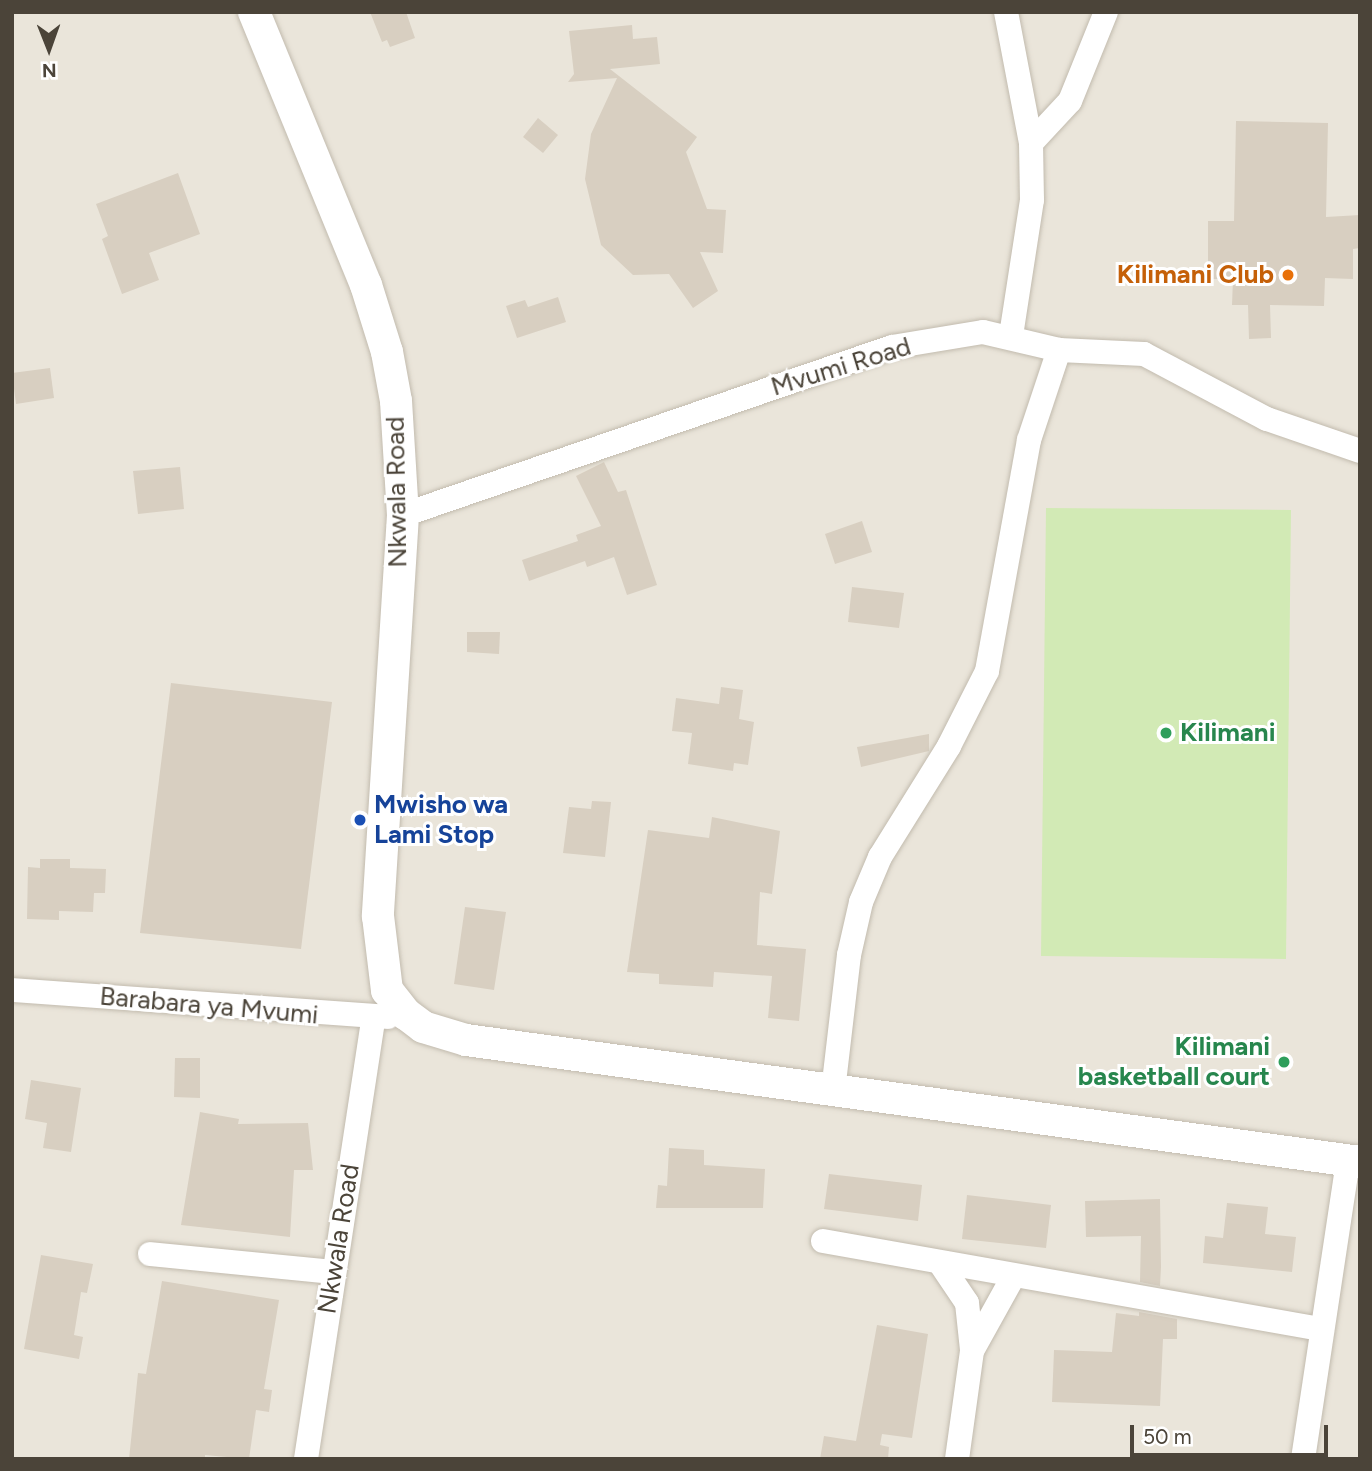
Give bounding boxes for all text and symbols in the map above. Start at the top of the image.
north arrow [14,14,84,84]
text: N [42,59,57,82]
place label: Kilimani Club [1117,259,1274,291]
marker: Kilimani Club [1280,267,1296,283]
street label: Mvumi Road [767,331,915,403]
street label: Nkwala Road [380,416,414,568]
place label: Kilimani [1180,717,1275,749]
marker: Kilimani [1158,725,1174,741]
place label: Mwisho wa Lami Stop [374,789,508,850]
marker: Mwisho wa Lami Stop [352,812,368,828]
street label: Barabara ya Mvumi [98,981,320,1031]
place label: Kilimani basketball court [1078,1031,1270,1092]
marker: Kilimani basketball court [1276,1054,1292,1070]
street label: Nkwala Road [312,1162,366,1316]
scale bar [1134,1412,1332,1456]
text: 50 m [1143,1424,1192,1449]

